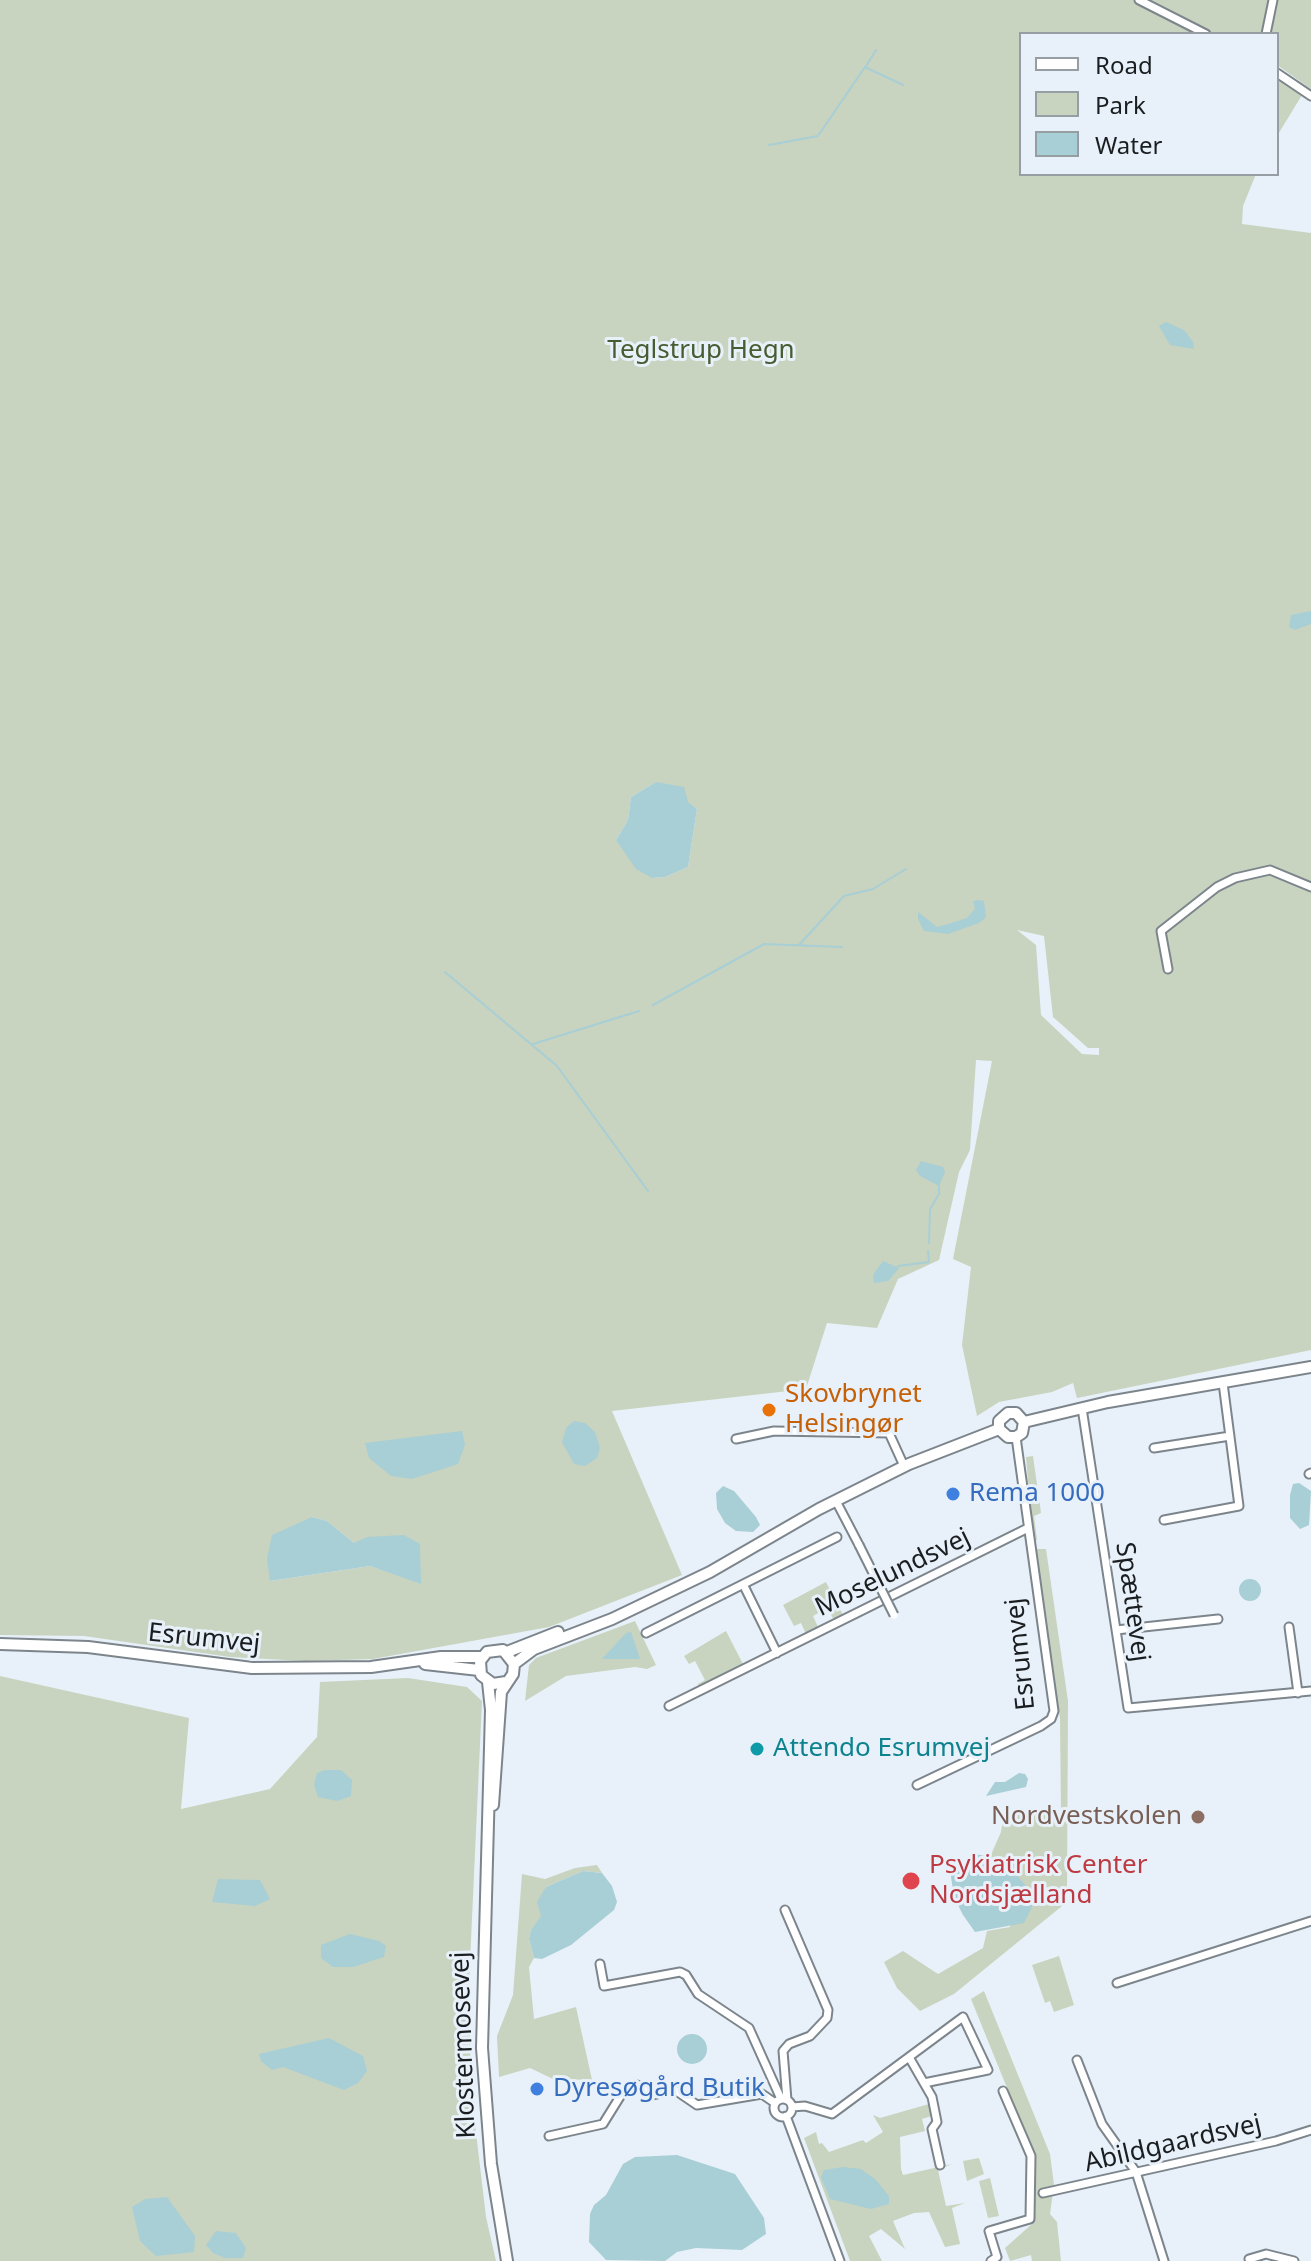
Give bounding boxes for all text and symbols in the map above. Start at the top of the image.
legend [1019,32,1279,176]
text: Road [1095,48,1153,81]
text: Park [1095,88,1146,121]
text: Water [1095,128,1162,161]
park label: Teglstrup Hegn [607,335,795,367]
place label: Skovbrynet Helsingør [785,1379,922,1440]
marker: Skovbrynet Helsingør [760,1401,778,1419]
place label: Rema 1000 [969,1478,1105,1510]
marker: Rema 1000 [944,1485,962,1503]
street label: Moselundsvej [811,1522,975,1624]
street label: Spættevej [1108,1540,1156,1664]
street label: Esrumvej [1000,1596,1042,1712]
street label: Esrumvej [146,1618,262,1660]
place label: Attendo Esrumvej [773,1733,990,1765]
marker: Attendo Esrumvej [748,1740,766,1758]
place label: Nordvestskolen [991,1801,1182,1833]
marker: Nordvestskolen [1189,1808,1207,1826]
place label: Psykiatrisk Center Nordsjælland [929,1850,1148,1912]
marker: Psykiatrisk Center Nordsjælland [900,1870,922,1892]
street label: Klostermosevej [445,1951,483,2139]
place label: Dyresøgård Butik [553,2073,765,2105]
marker: Dyresøgård Butik [528,2080,546,2098]
street label: Abildgaardsvej [1082,2109,1264,2179]

